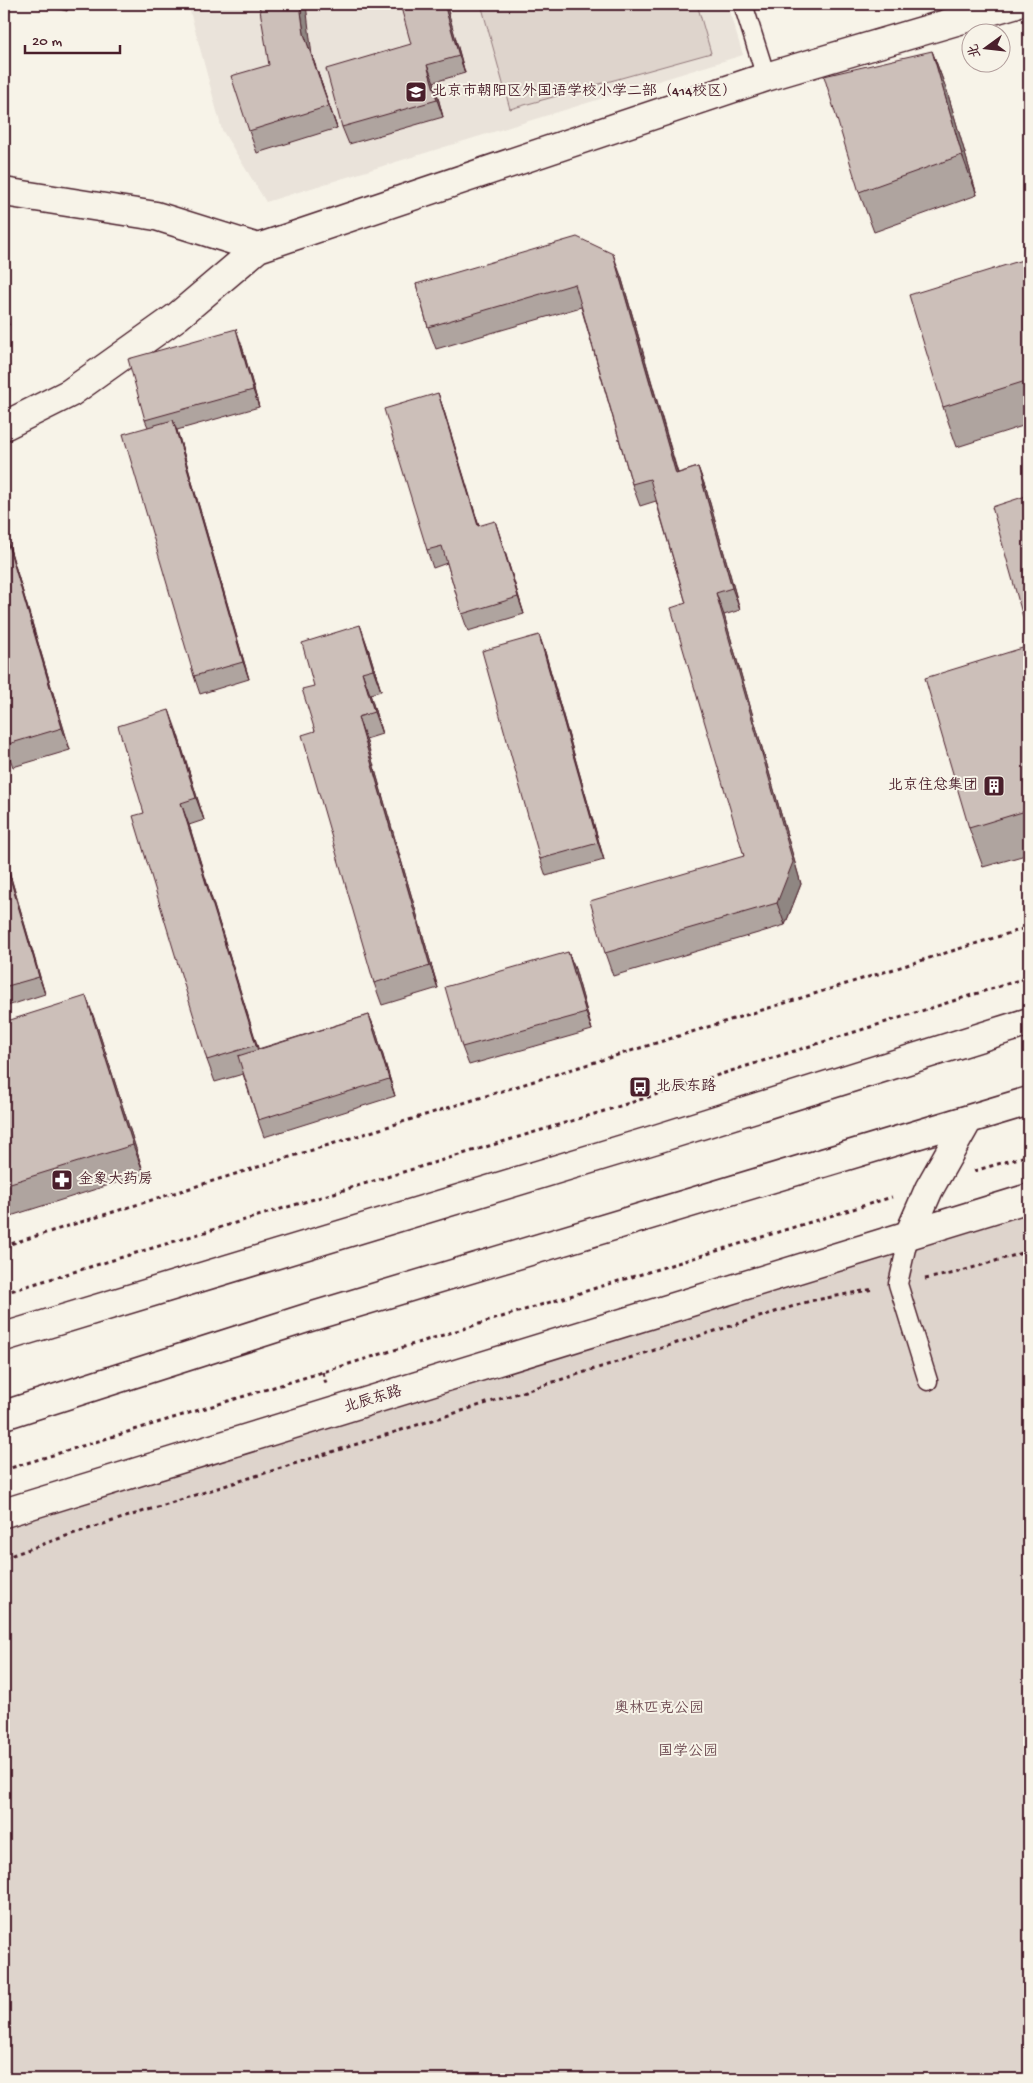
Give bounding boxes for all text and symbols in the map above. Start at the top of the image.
scale bar [25,22,120,54]
north arrow [960,22,1010,72]
text: 20 m [32,33,62,51]
text: 北 [966,42,986,60]
school or university icon: 北京市朝阳区外国语学校小学二部（414校区） [404,80,428,104]
place label: 北京市朝阳区外国语学校小学二部（414校区） [432,82,737,101]
building icon: 北京住总集团 [982,774,1006,798]
place label: 北京住总集团 [888,776,978,795]
bus stop icon: 北辰东路 [628,1075,652,1099]
place label: 北辰东路 [656,1078,716,1096]
pharmacy icon: 金象大药房 [50,1168,74,1192]
place label: 金象大药房 [78,1170,153,1189]
street label: 北辰东路 [342,1383,404,1417]
park label: 奥林匹克公园 [614,1700,704,1718]
park label: 国学公园 [658,1742,718,1761]

